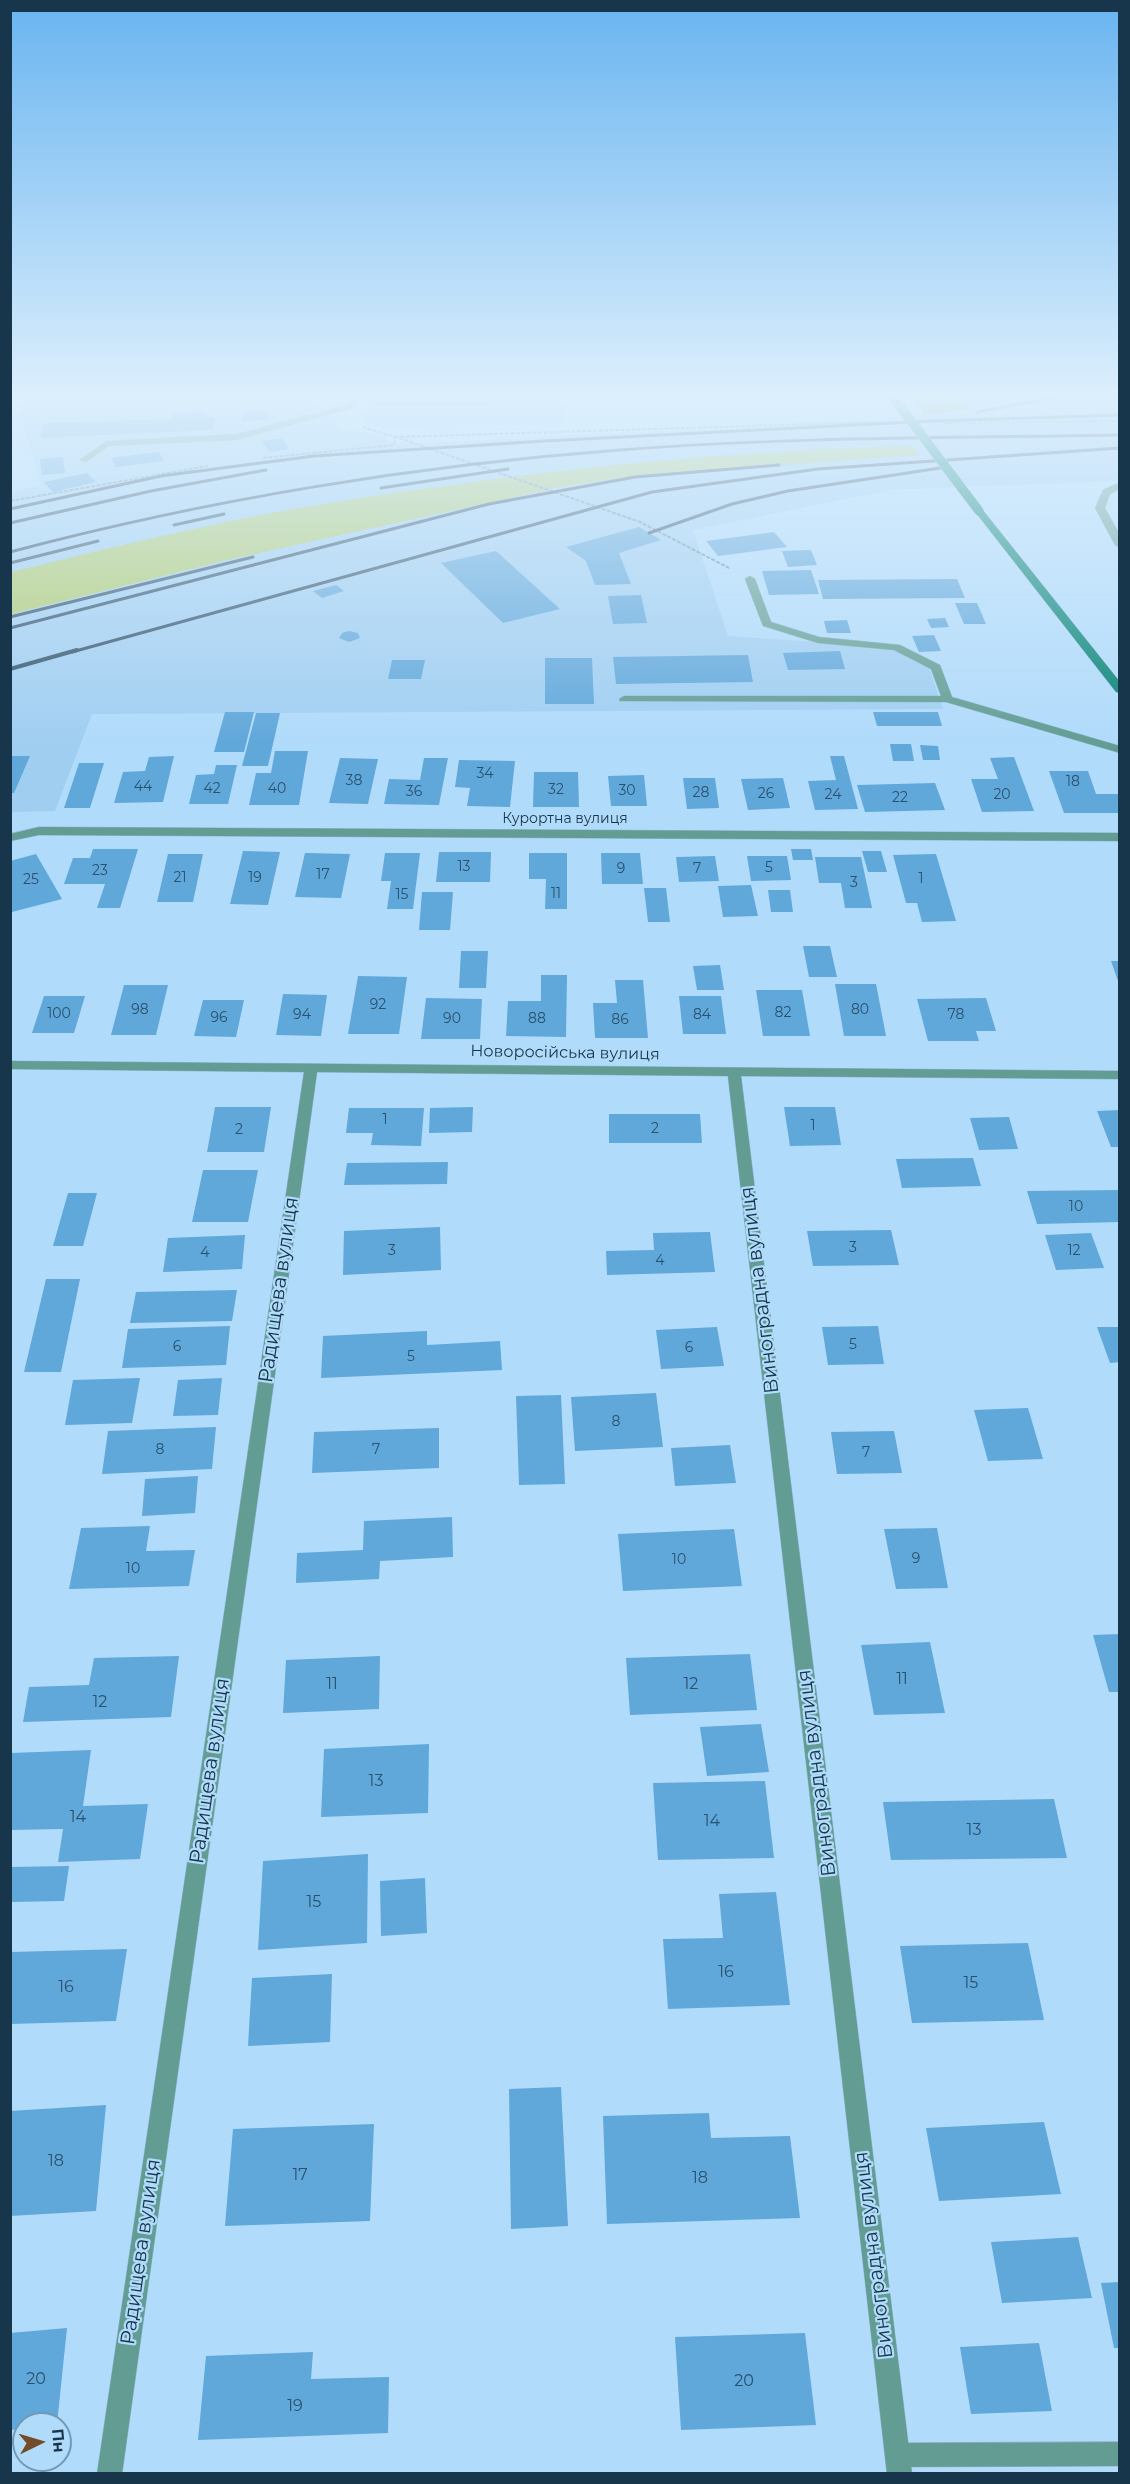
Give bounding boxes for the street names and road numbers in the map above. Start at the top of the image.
street label: Курортна вулиця [502,811,628,827]
street label: Новоросійська вулиця [470,1042,660,1064]
street label: Виноградна вулиця [735,1185,785,1395]
street label: Радищева вулиця [254,1196,304,1384]
street label: Виноградна вулиця [792,1668,842,1878]
street label: Радищева вулиця [185,1677,235,1865]
street label: Виноградна вулиця [849,2150,899,2360]
street label: Радищева вулиця [116,2158,166,2346]

